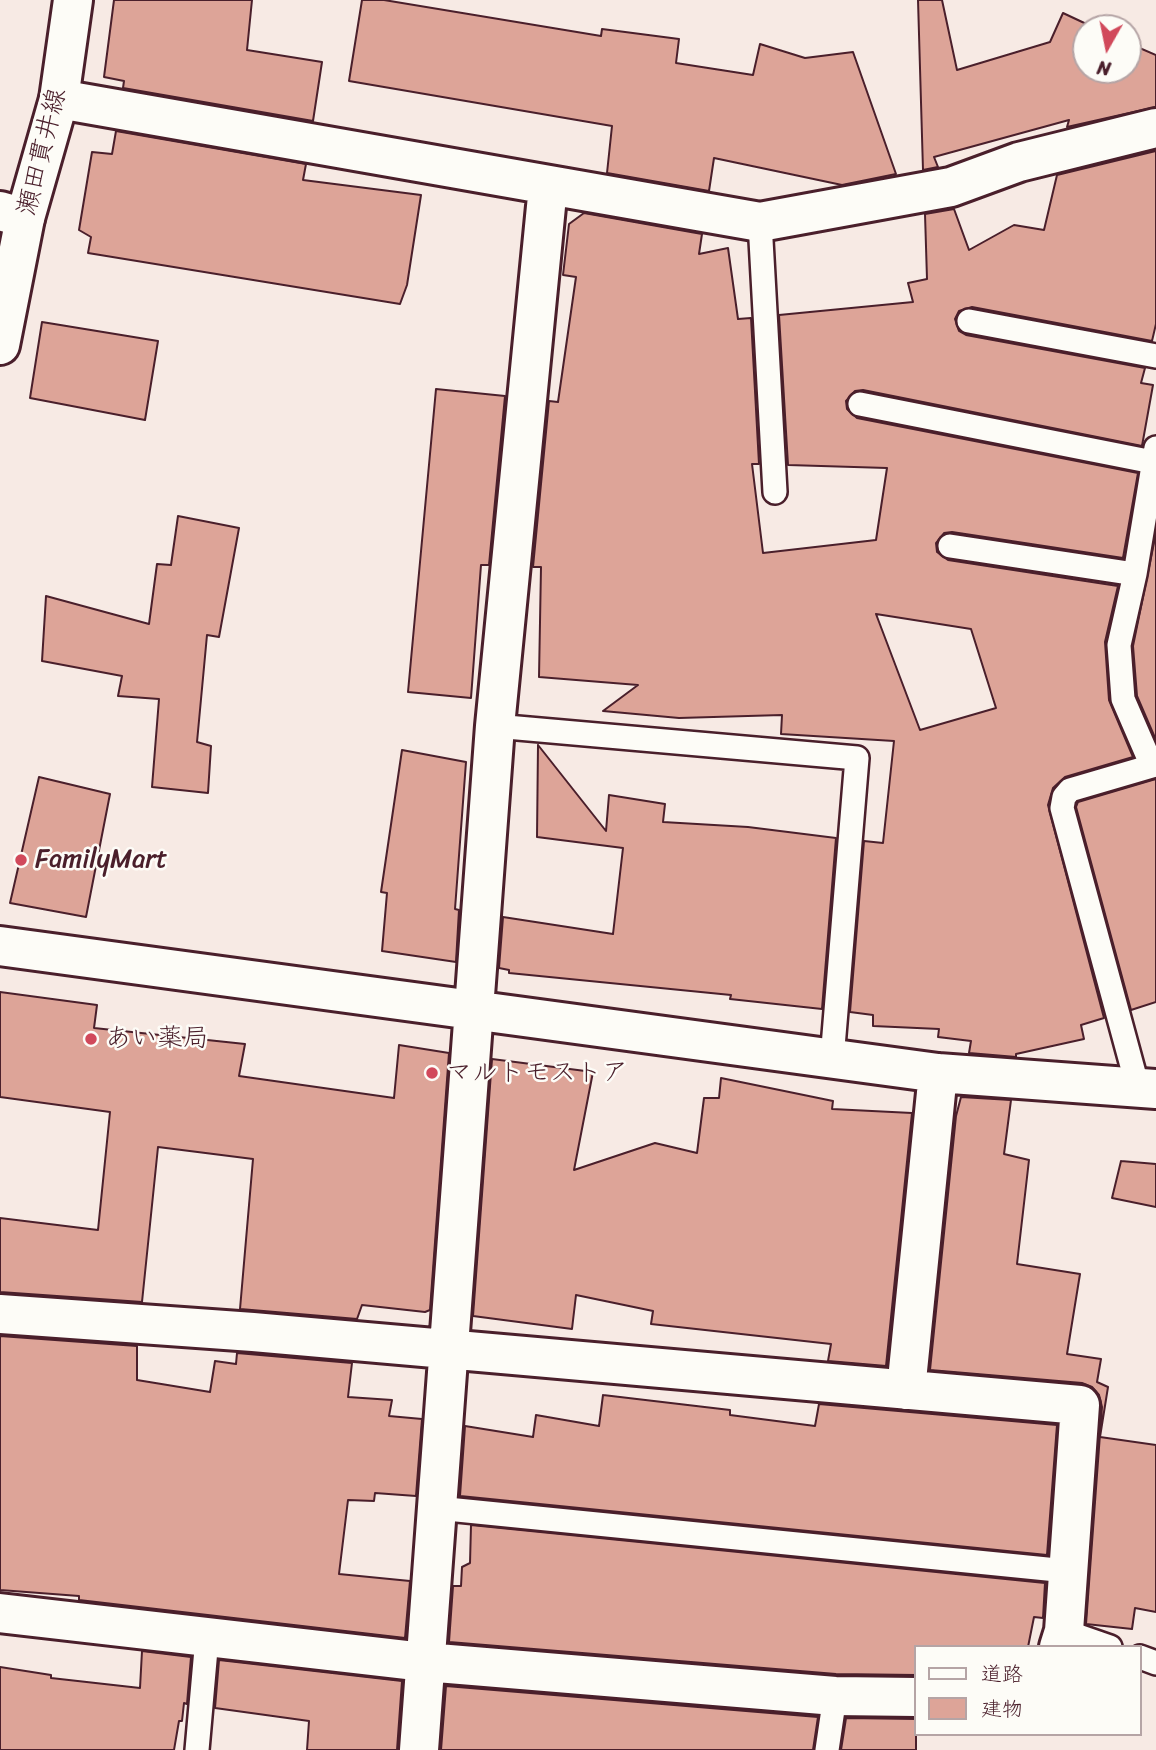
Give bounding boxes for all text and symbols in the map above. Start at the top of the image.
north arrow [1072,14,1142,84]
text: N [1095,51,1113,86]
street label: 瀬田貫井線 [12,85,74,219]
place label: FamilyMart [35,844,167,876]
marker: FamilyMart [13,852,29,868]
place label: あい薬局 [105,1023,209,1055]
marker: あい薬局 [83,1031,99,1047]
place label: マルトモストア [446,1057,628,1089]
marker: マルトモストア [424,1065,440,1081]
legend [914,1645,1142,1736]
text: 道路 [981,1655,1023,1693]
text: 建物 [981,1690,1023,1728]

